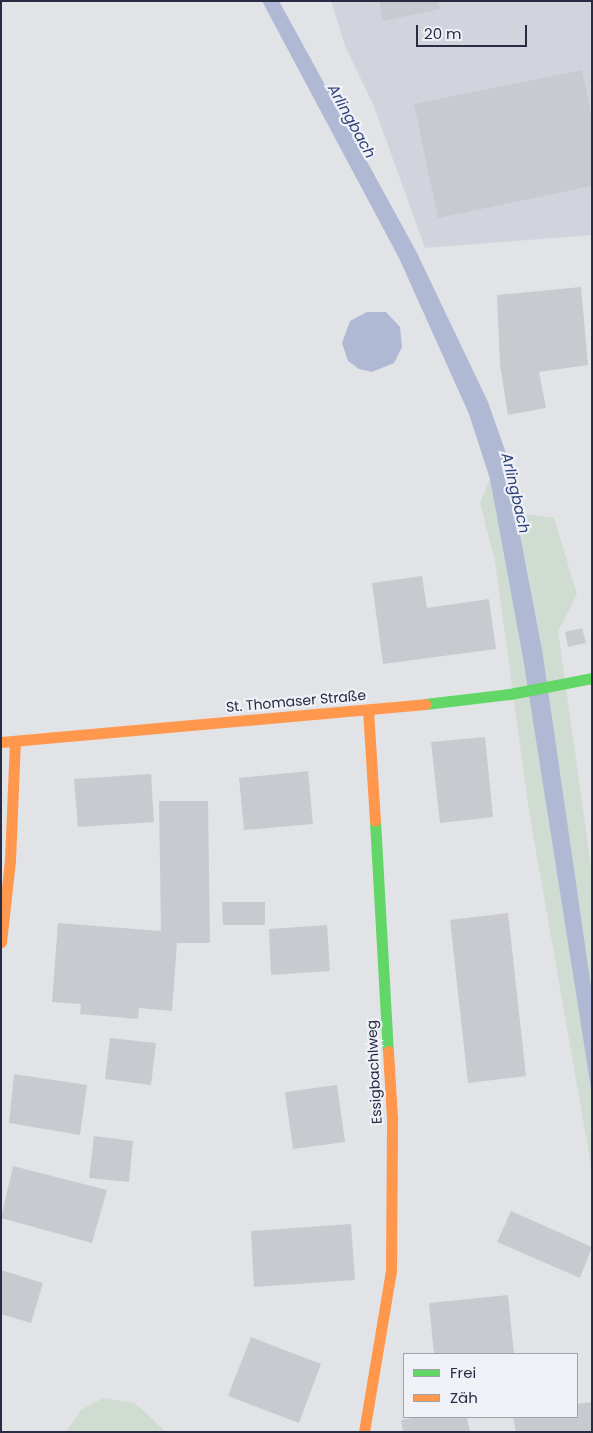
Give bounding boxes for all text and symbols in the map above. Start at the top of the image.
scale bar [418,15,529,47]
text: 20 m [424,23,462,44]
water label: Arlingbach [324,81,380,161]
water label: Arlingbach [498,451,534,535]
street label: St. Thomaser Straße [225,687,367,715]
street label: Essigbachlweg [363,1020,385,1124]
legend [403,1353,578,1418]
text: Frei [450,1362,476,1383]
text: Zäh [450,1387,478,1408]

